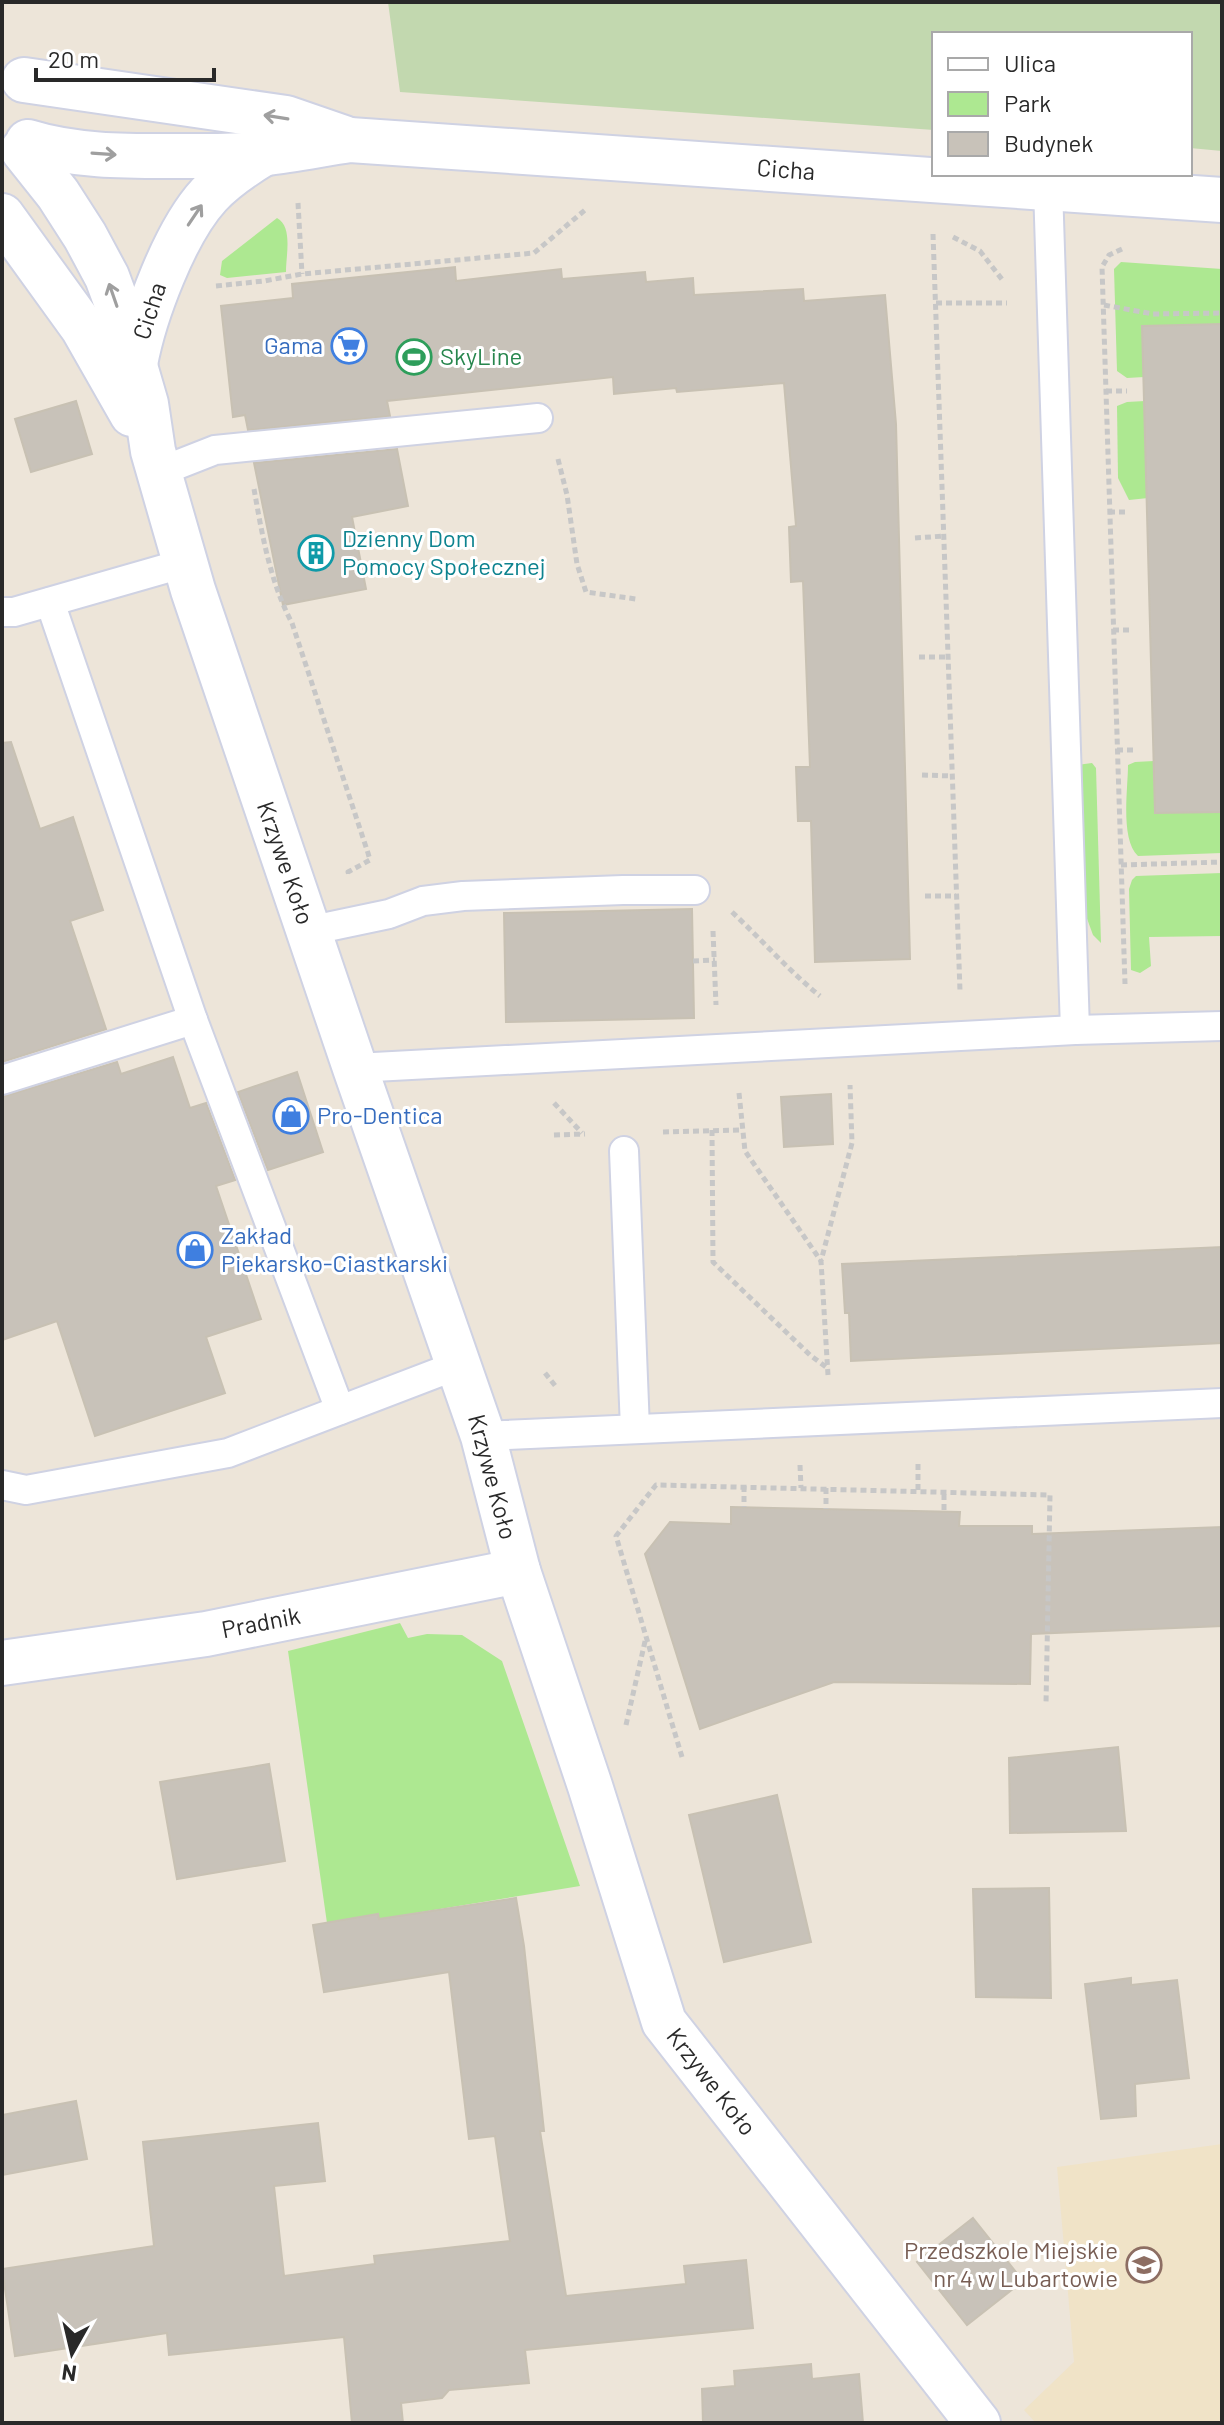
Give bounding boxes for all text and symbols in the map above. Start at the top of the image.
scale bar [36,32,214,82]
legend [932,32,1192,176]
text: 20 m [48,44,99,73]
text: Ulica [1004,48,1056,77]
text: Park [1004,88,1051,117]
one-way arrow [264,109,289,124]
text: Budynek [1004,128,1093,157]
one-way arrow [90,147,117,162]
street label: Cicha [756,152,816,185]
one-way arrow [187,204,203,226]
street label: Cicha [126,278,171,343]
one-way arrow [105,282,120,307]
supermarket icon: Gama [330,327,368,365]
place label: Gama [264,330,323,359]
sports icon: SkyLine [395,338,433,376]
place label: SkyLine [440,341,522,370]
place label: Dzienny Dom Pomocy Społecznej [342,523,546,580]
building icon: Dzienny Dom Pomocy Społecznej [297,534,335,572]
street label: Krzywe Koło [252,797,321,928]
shop icon: Pro-Dentica [272,1097,310,1135]
place label: Pro-Dentica [317,1100,443,1129]
place label: Zakład Piekarsko-Ciastkarski [221,1220,448,1277]
shop icon: Zakład Piekarsko-Ciastkarski [176,1231,214,1269]
street label: Krzywe Koło [463,1411,524,1542]
street label: Pradnik [219,1600,302,1643]
street label: Krzywe Koło [661,2022,763,2141]
place label: Przedszkole Miejskie nr 4 w Lubartowie [904,2235,1118,2292]
school or university icon: Przedszkole Miejskie nr 4 w Lubartowie [1125,2246,1163,2284]
north arrow [32,2313,112,2393]
text: N [60,2360,78,2388]

